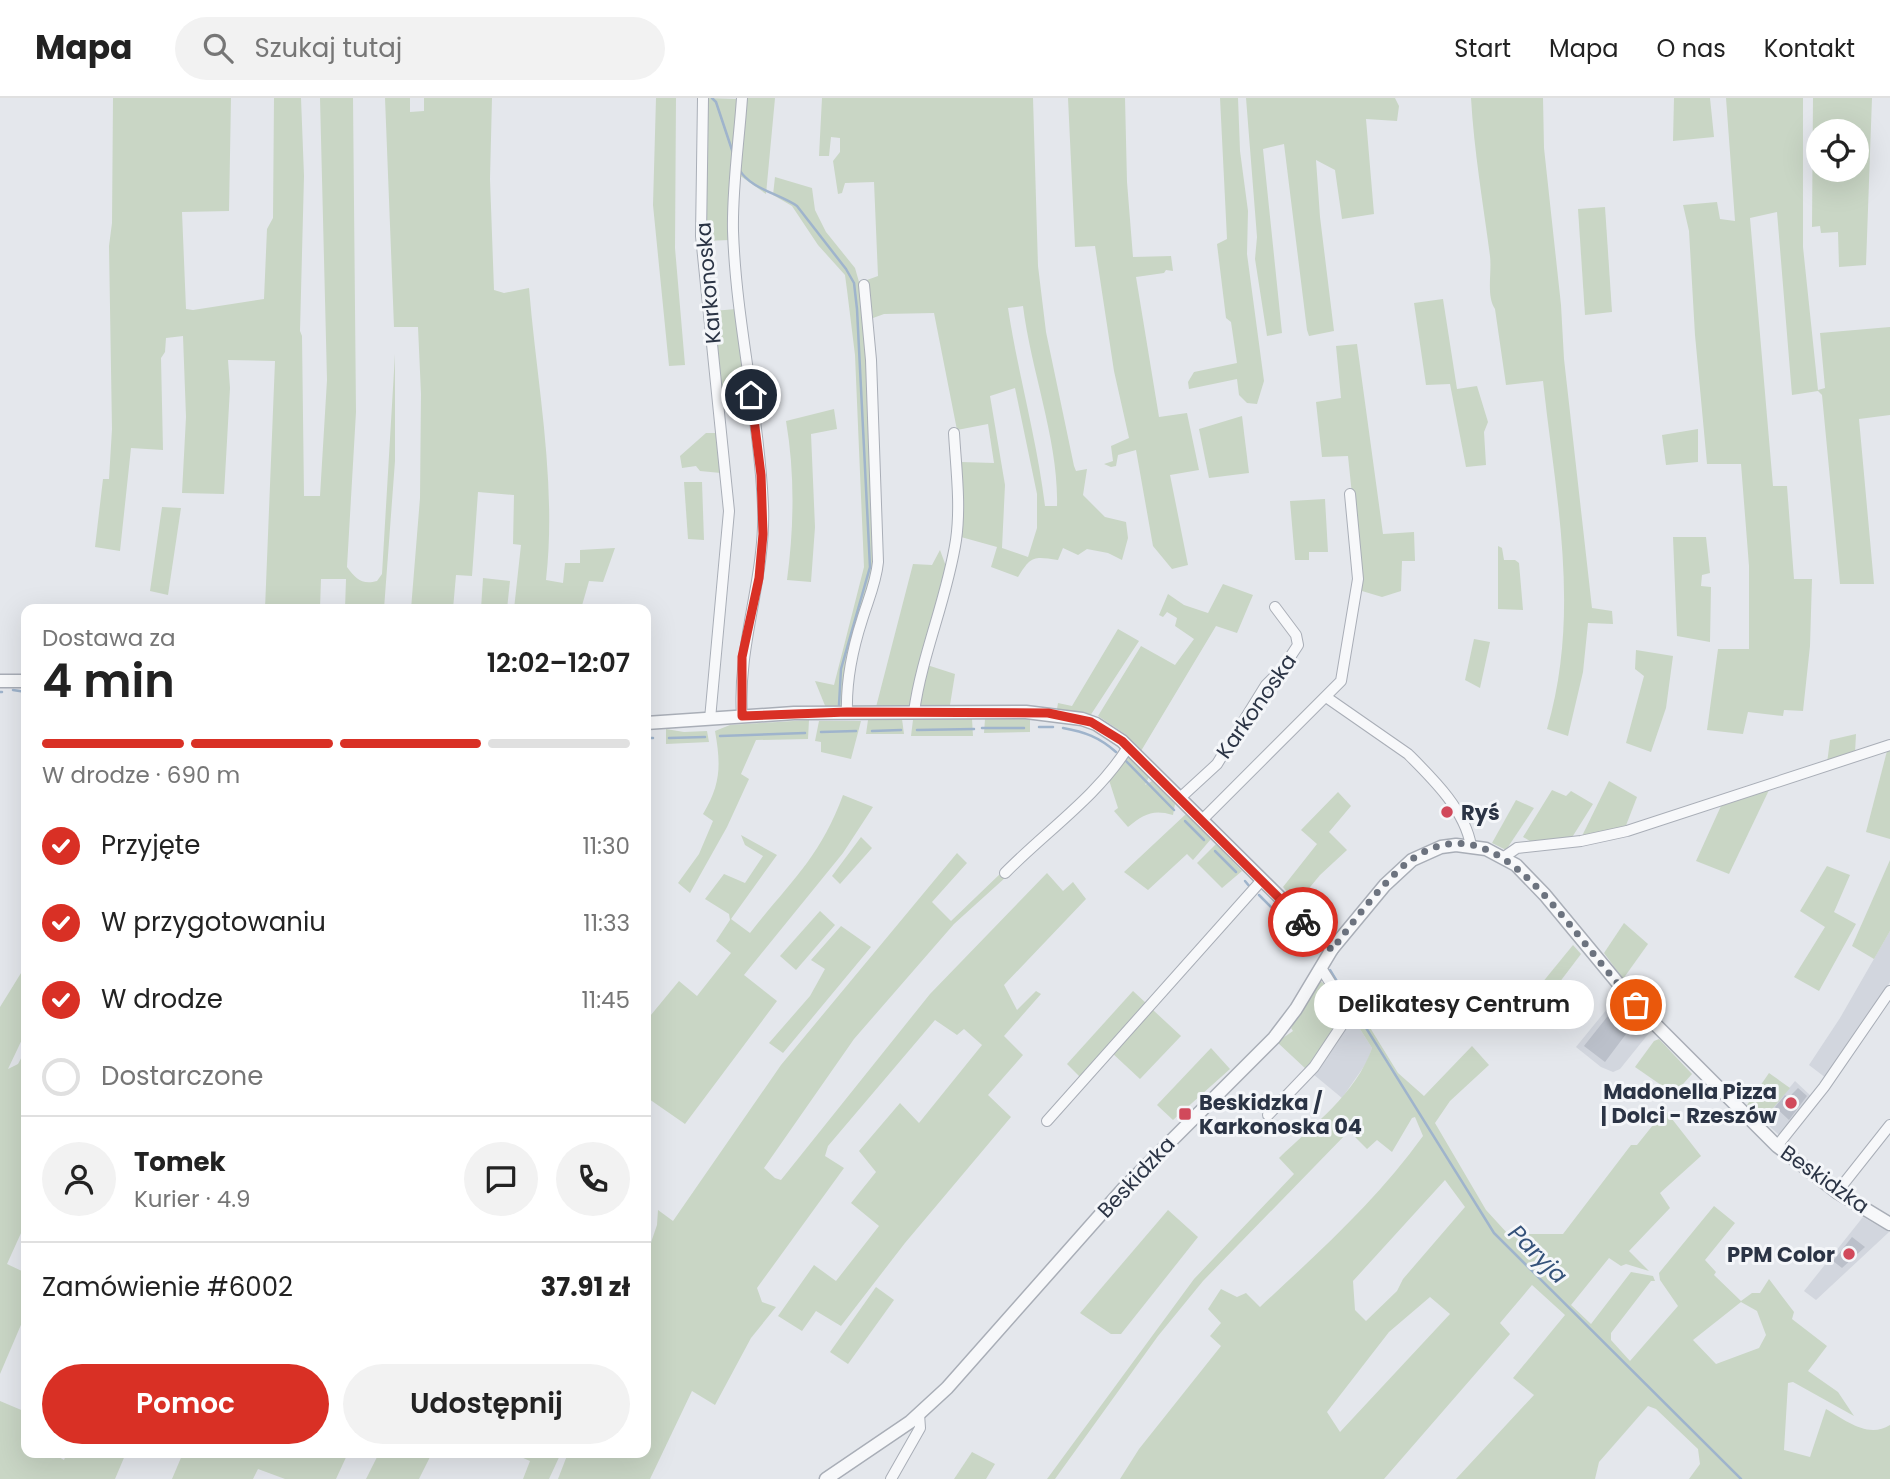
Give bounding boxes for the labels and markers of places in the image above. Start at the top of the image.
pin [721,365,781,425]
place label: Ryś [1461,798,1500,827]
marker: Ryś [1439,804,1455,820]
pin [1606,975,1666,1035]
callout: Delikatesy Centrum [1314,981,1594,1030]
place label: Madonella Pizza | Dolci - Rzeszów [1601,1077,1778,1130]
place label: Beskidzka / Karkonoska 04 [1199,1088,1362,1141]
marker: Madonella Pizza | Dolci - Rzeszów [1783,1095,1799,1111]
marker: Beskidzka / Karkonoska 04 [1177,1106,1193,1122]
place label: PPM Color [1727,1240,1835,1269]
marker: PPM Color [1841,1246,1857,1262]

